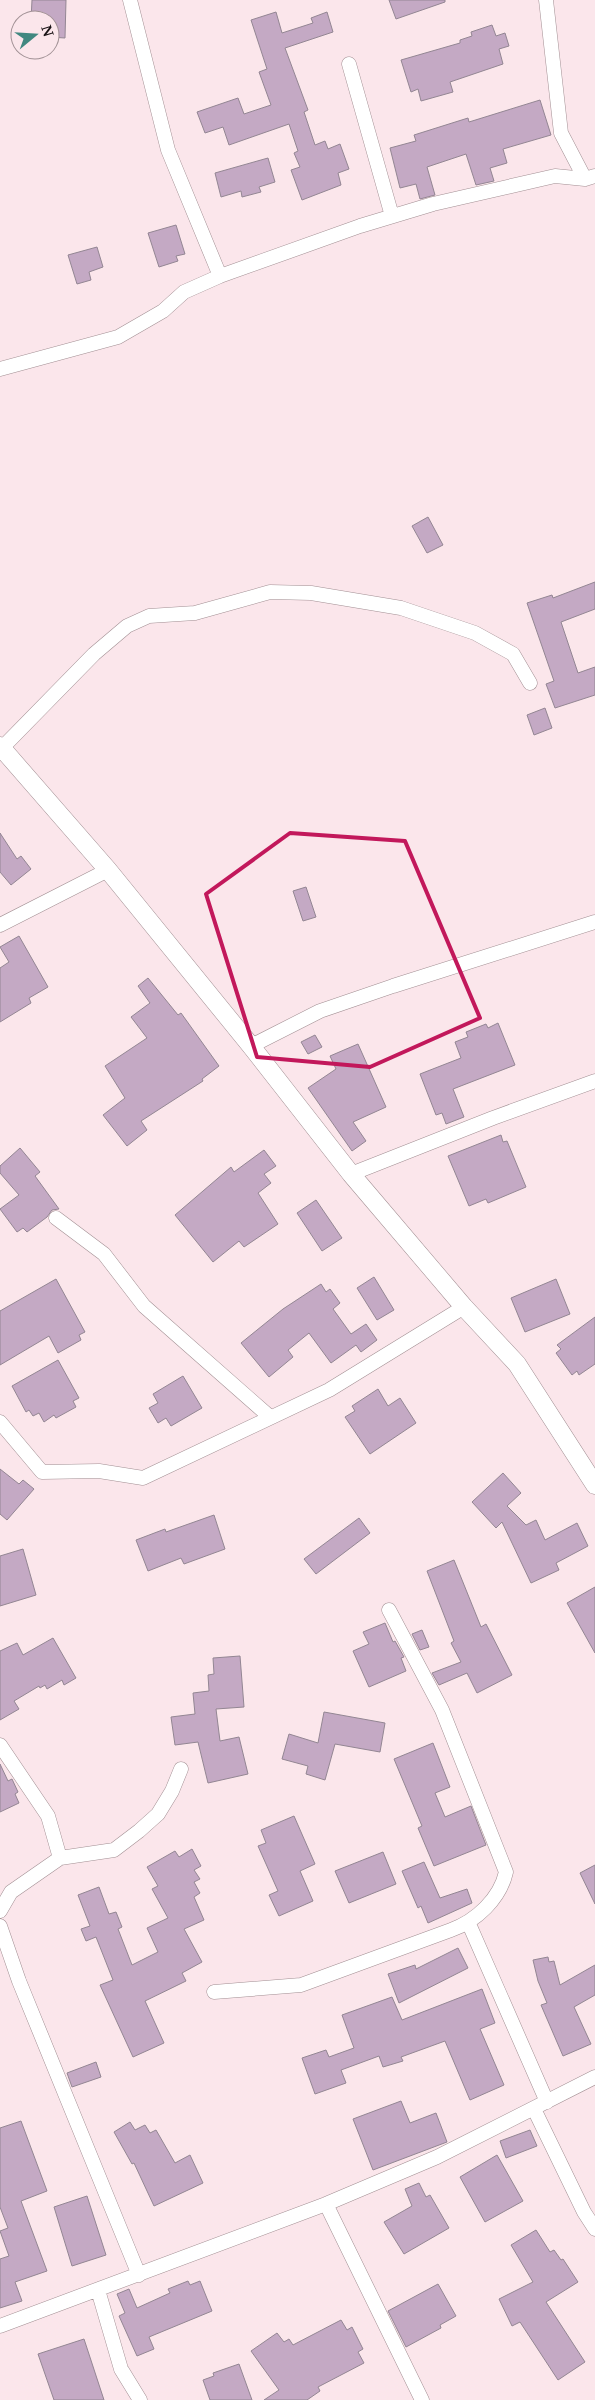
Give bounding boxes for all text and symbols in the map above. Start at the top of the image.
north arrow [10,10,60,60]
text: N [37,23,59,39]

